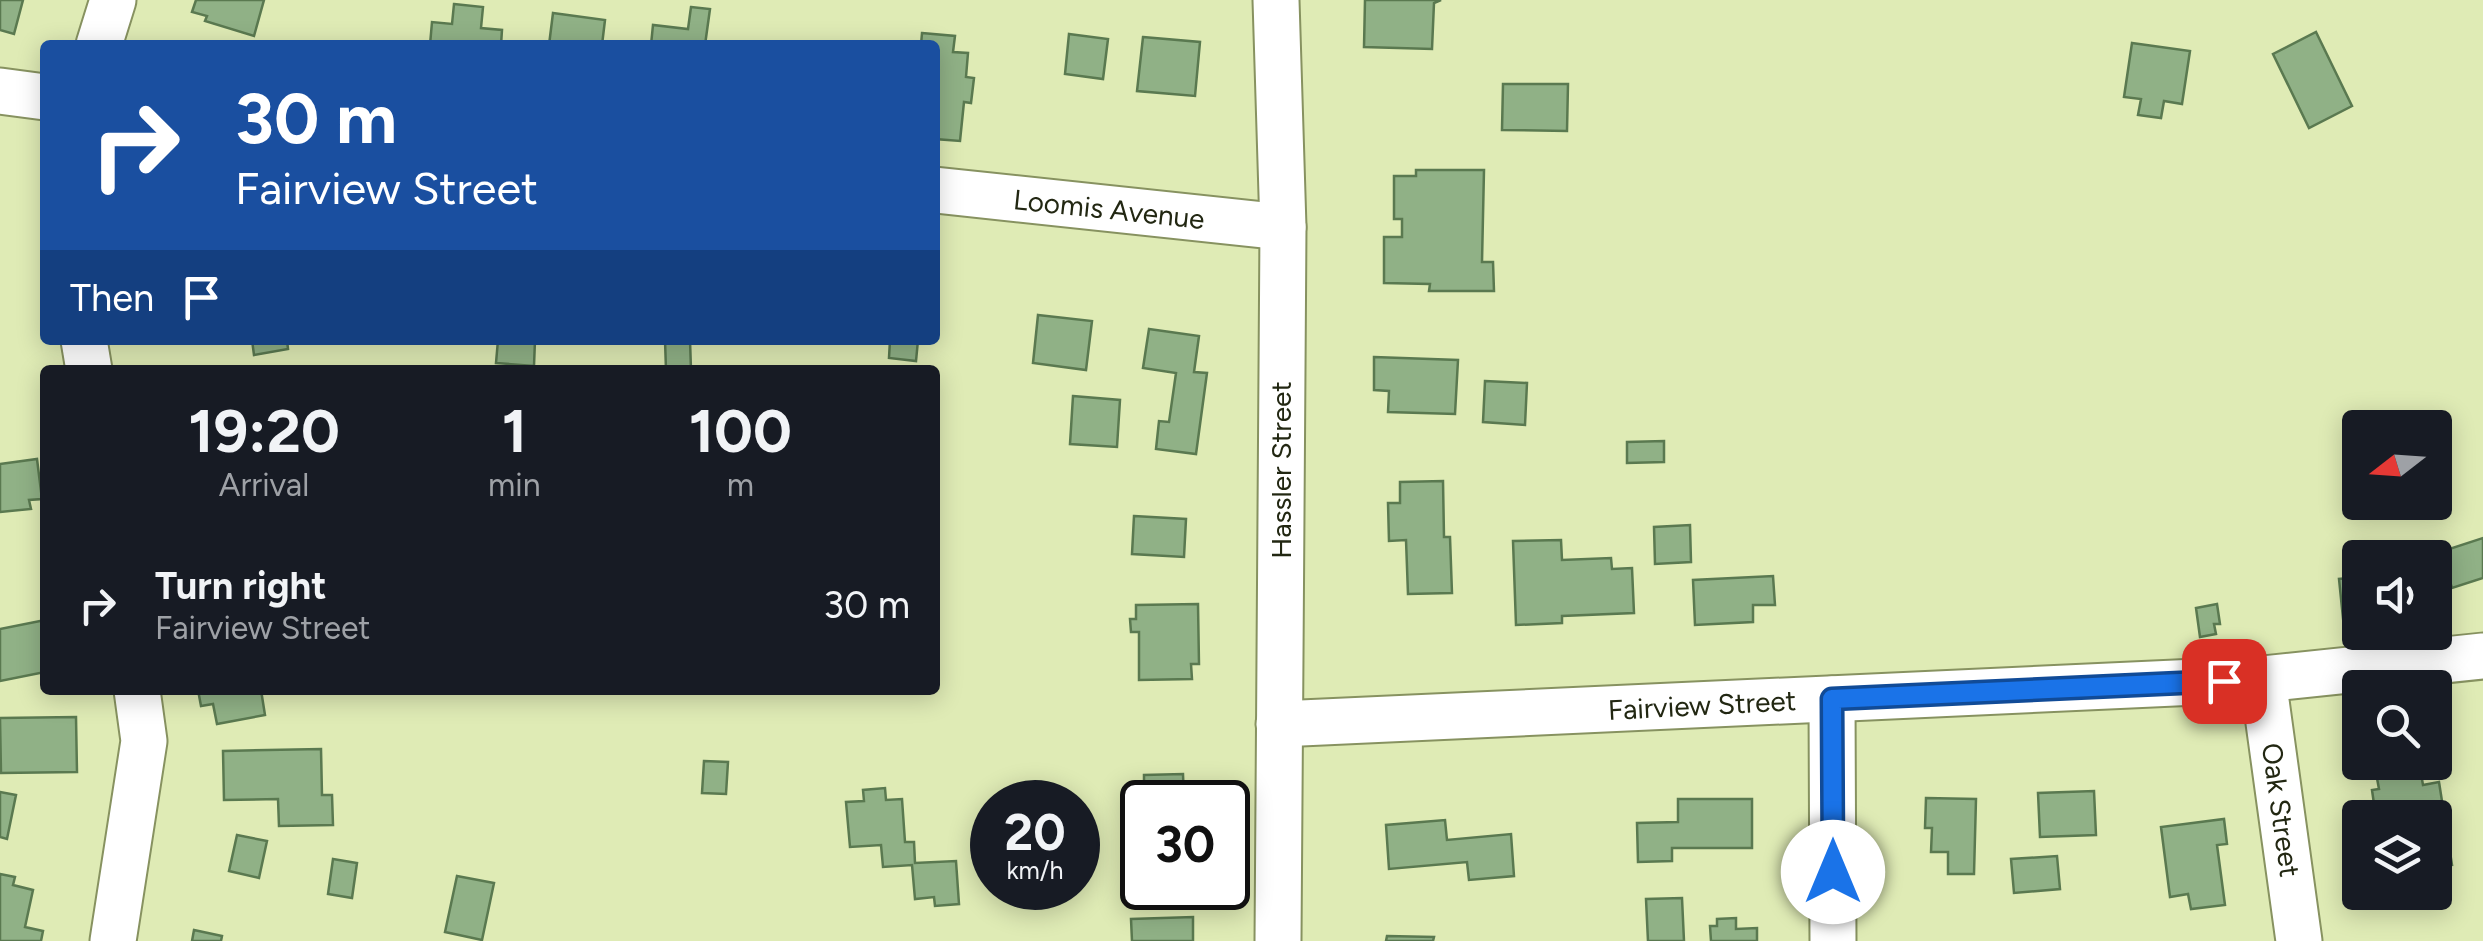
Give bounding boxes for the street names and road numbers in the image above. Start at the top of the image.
street label: Loomis Avenue [1012,182,1206,236]
street label: Hassler Street [1264,381,1298,559]
street label: Fairview Street [1607,683,1797,727]
street label: Oak Street [2255,741,2307,879]

